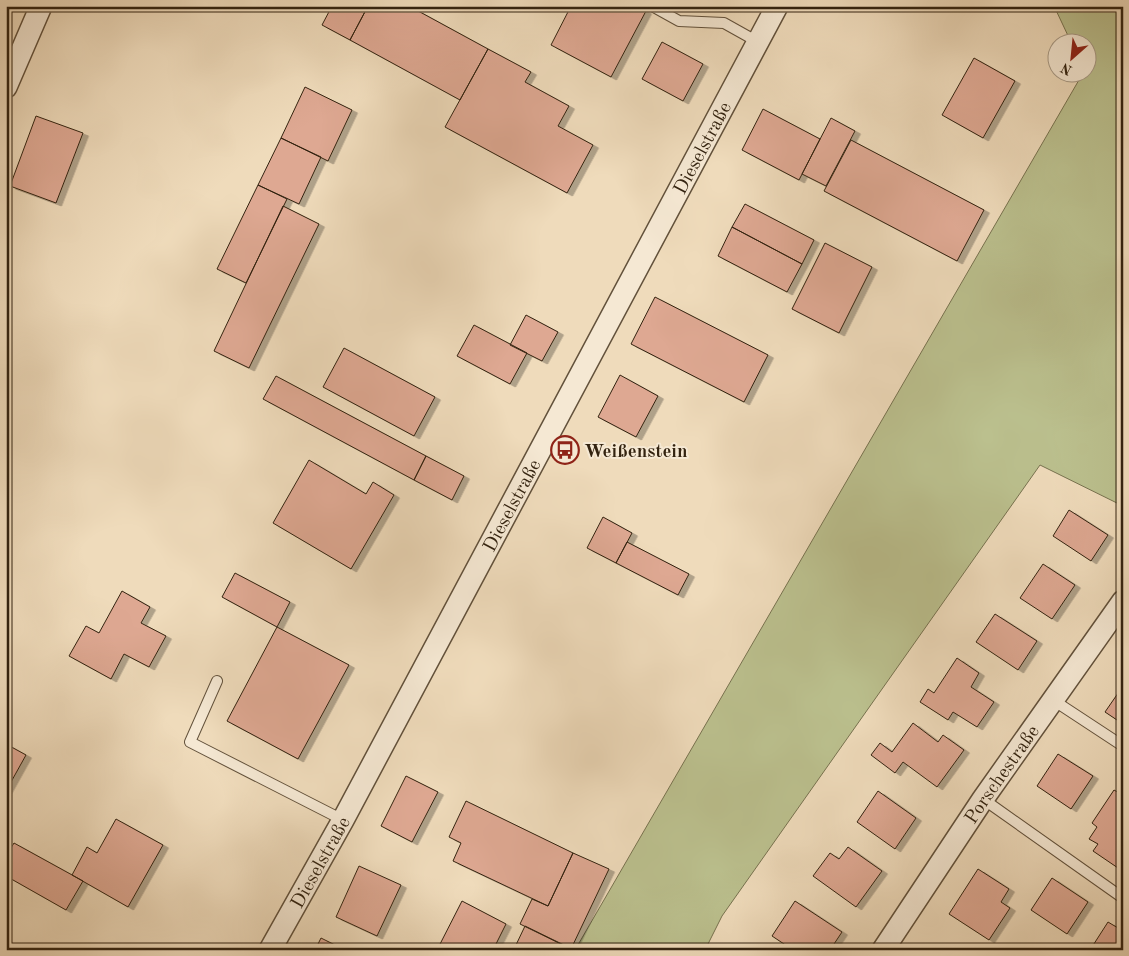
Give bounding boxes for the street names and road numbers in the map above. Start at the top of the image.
street label: Dieselstraße [671,100,736,198]
street label: Dieselstraße [481,457,545,556]
street label: Porschestraße [962,723,1044,828]
street label: Dieselstraße [288,814,355,912]

